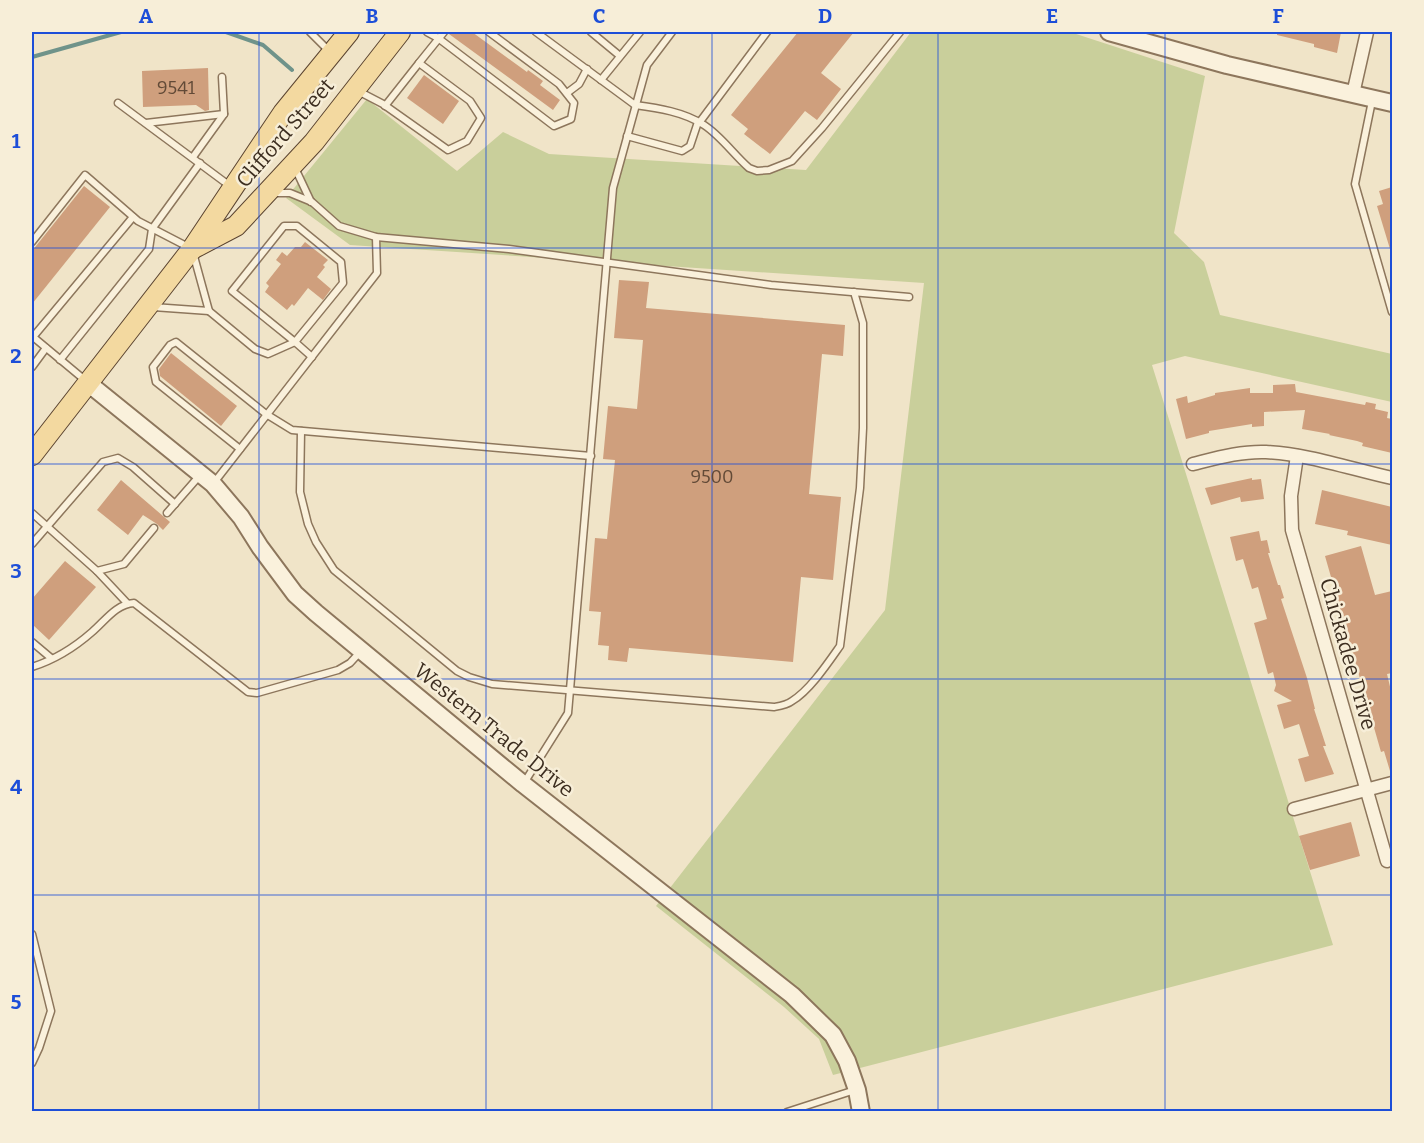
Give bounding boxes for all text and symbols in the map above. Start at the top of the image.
text: A [139,4,154,28]
text: B [366,4,379,28]
text: C [593,4,605,28]
text: D [818,4,832,28]
text: E [1046,4,1058,28]
text: F [1272,4,1284,28]
street label: Clifford Street [231,73,340,193]
house number: 9541 [157,77,196,99]
text: 1 [12,129,21,153]
text: 2 [10,344,22,368]
house number: 9500 [690,466,734,488]
text: 3 [10,559,22,583]
street label: Chickadee Drive [1314,575,1382,733]
street label: Western Trade Drive [409,657,579,803]
text: 4 [10,775,22,799]
text: 5 [11,990,22,1014]

